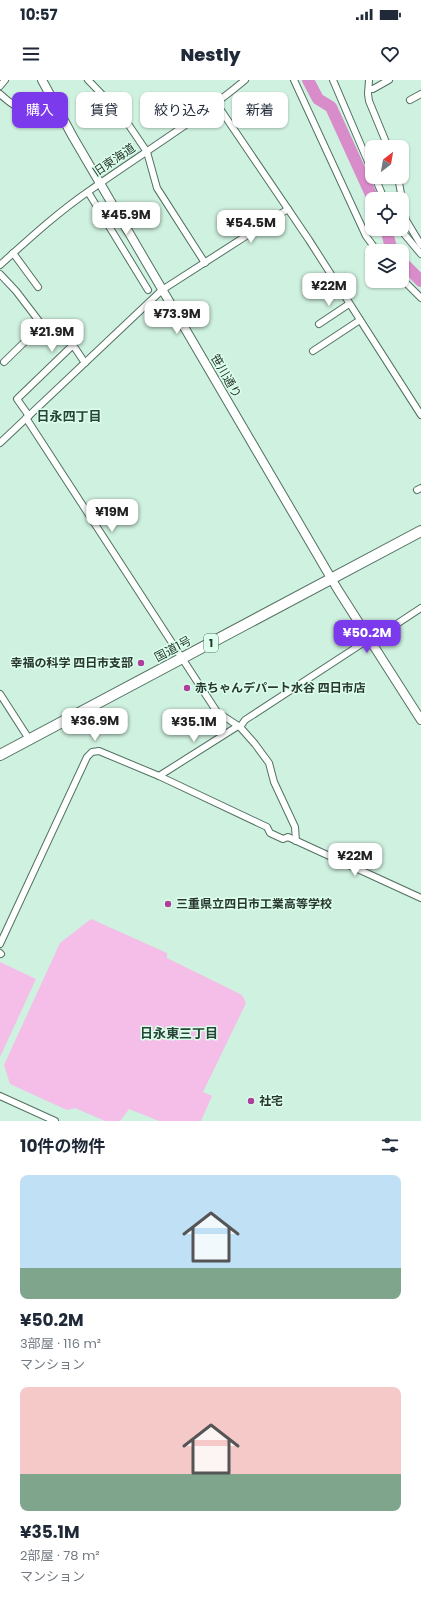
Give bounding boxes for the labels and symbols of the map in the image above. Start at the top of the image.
street label: 旧東海道 [89,139,138,180]
north arrow [365,140,409,184]
pin: ¥45.9M [93,202,159,236]
pin: ¥54.5M [218,210,284,244]
pin: ¥22M [305,273,353,307]
pin: ¥73.9M [144,301,210,335]
pin: ¥21.9M [19,319,85,353]
street label: 笹川通り [207,351,246,401]
district label: 日永四丁目 [36,407,102,426]
pin: ¥19M [88,499,136,533]
pin: ¥50.2M [334,620,400,654]
street label: 国道1号 [151,632,194,665]
road number: 1 [204,634,218,652]
place label: 幸福の科学 四日市支部 [10,654,133,671]
marker: 幸福の科学 四日市支部 [136,658,146,668]
place label: 赤ちゃんデパート水谷 四日市店 [195,679,366,696]
marker: 赤ちゃんデパート水谷 四日市店 [182,683,192,693]
pin: ¥36.9M [62,708,128,742]
pin: ¥35.1M [161,709,227,743]
pin: ¥22M [331,843,379,877]
place label: 三重県立四日市工業高等学校 [176,895,332,912]
marker: 三重県立四日市工業高等学校 [163,899,173,909]
district label: 日永東三丁目 [140,1024,218,1043]
place label: 社宅 [259,1092,283,1109]
marker: 社宅 [246,1096,256,1106]

